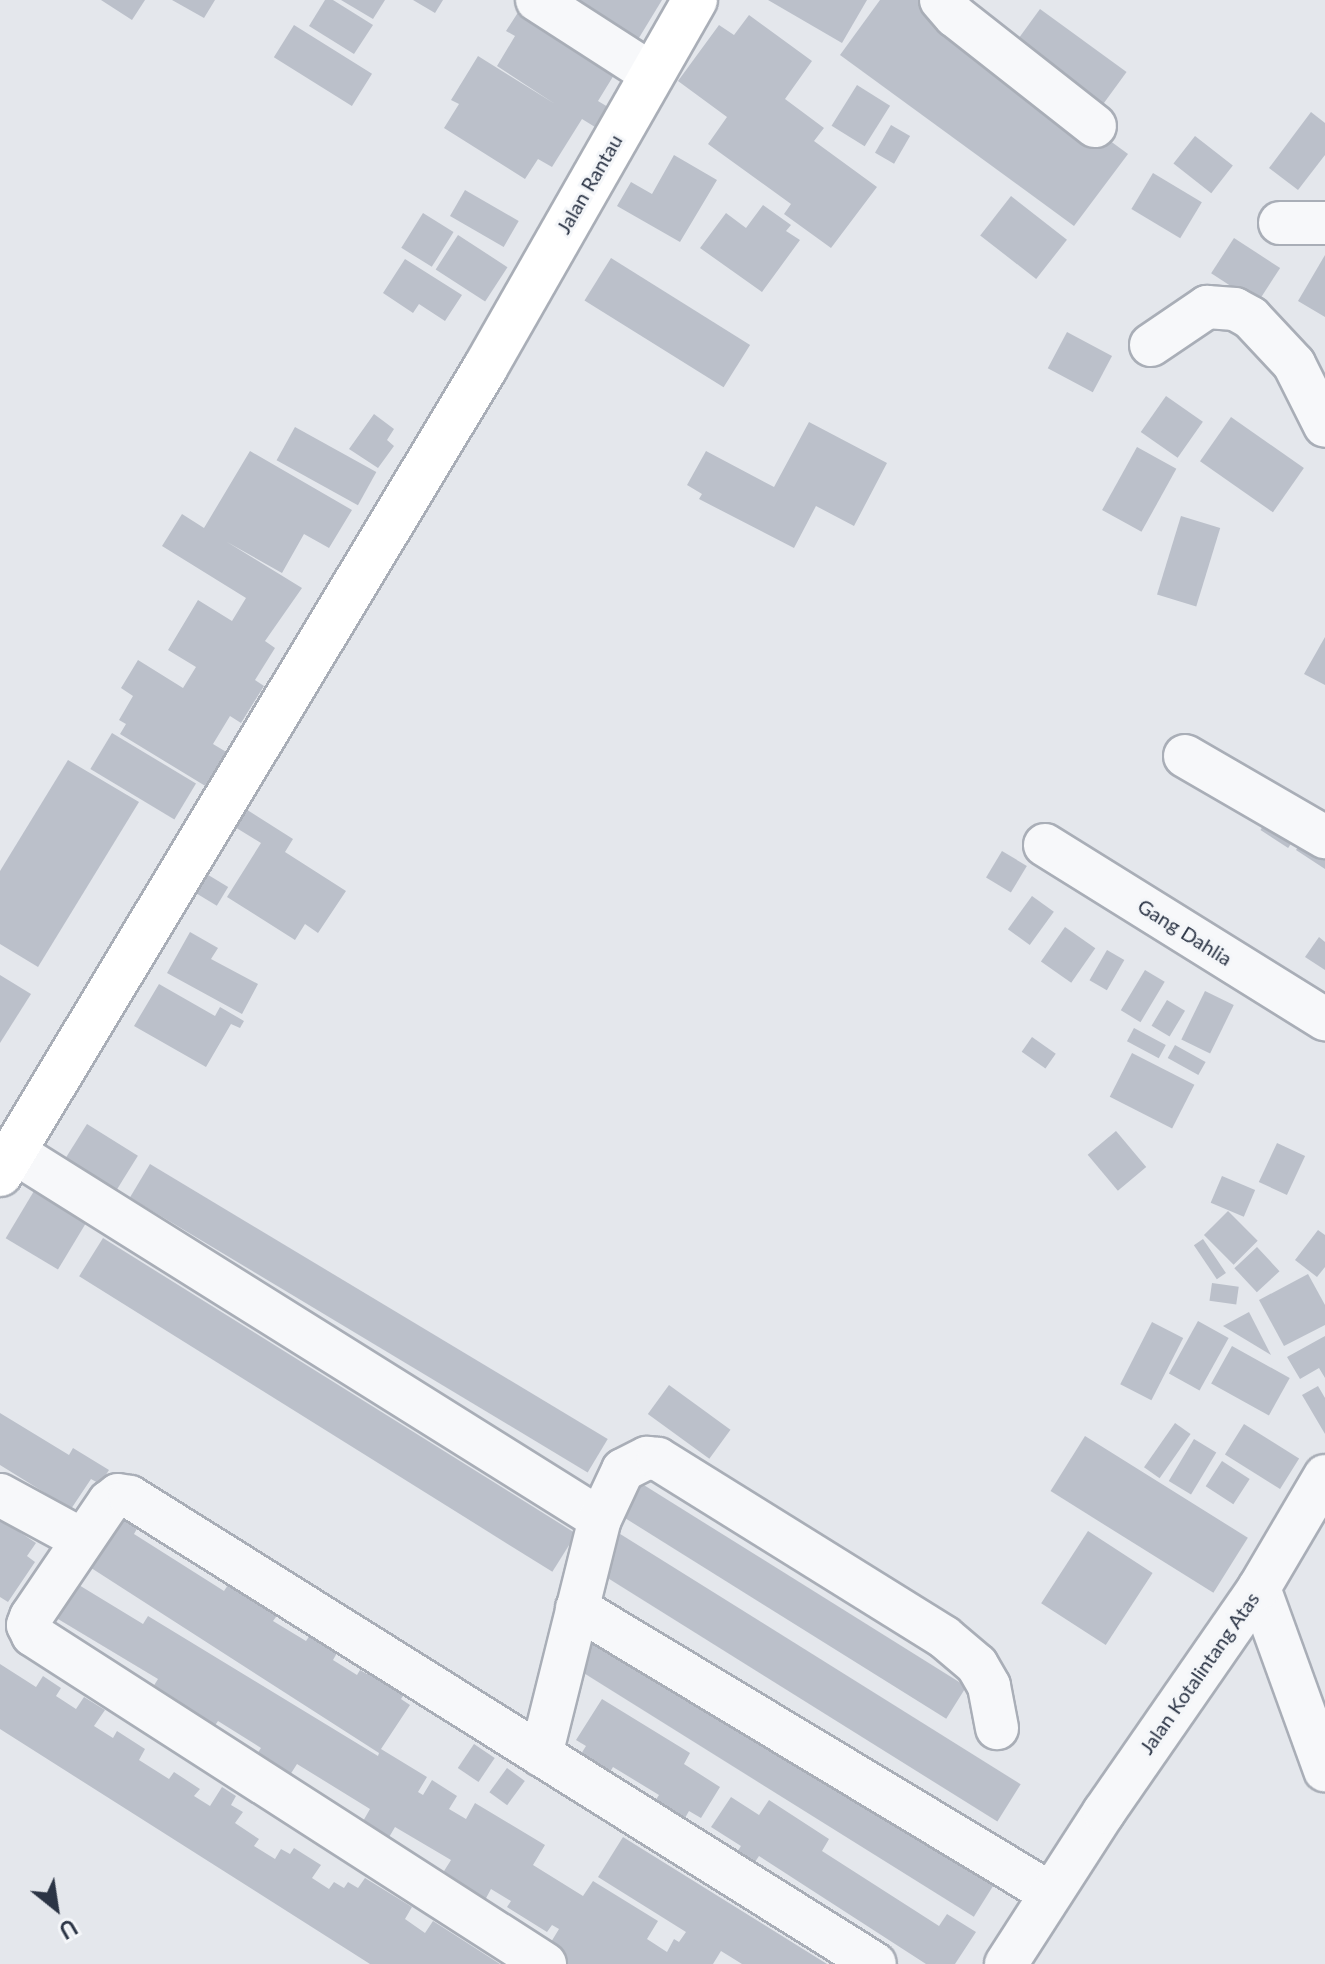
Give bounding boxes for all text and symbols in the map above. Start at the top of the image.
street label: Jalan Rantau [551,130,627,238]
street label: Gang Dahlia [1133,894,1237,970]
street label: Jalan Kotalintang Atas [1134,1587,1264,1759]
north arrow [16,1868,96,1948]
text: U [54,1913,82,1945]

